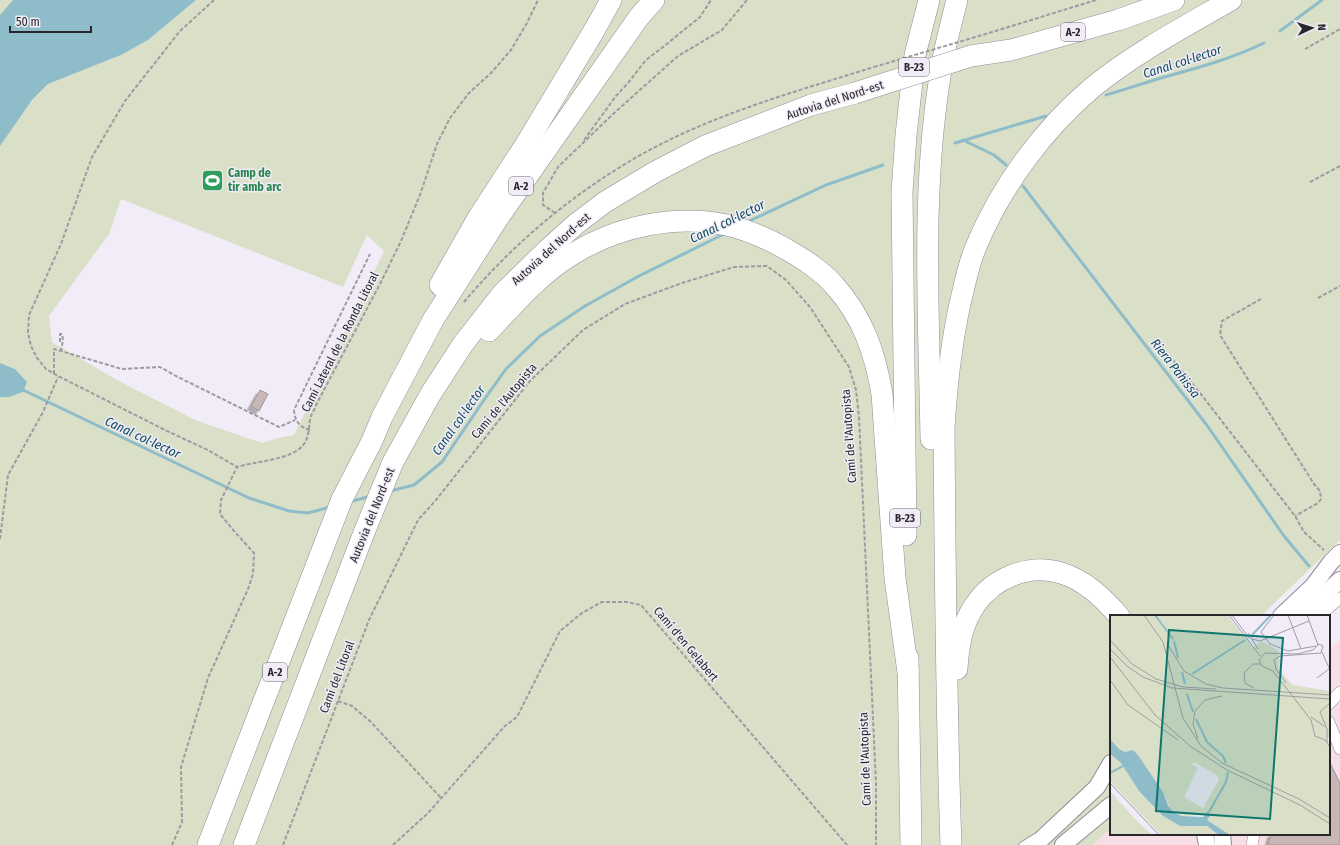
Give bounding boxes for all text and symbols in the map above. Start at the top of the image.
scale bar [10,8,91,34]
north arrow [1292,8,1332,48]
text: 50 m [16,15,40,29]
road number: A-2 [1061,23,1085,41]
text: N [1315,24,1328,31]
water label: Canal col·lector [1141,42,1224,81]
road number: B-23 [899,58,929,76]
street label: Autovia del Nord-est [785,78,885,122]
place label: Camp de tir amb arc [228,166,282,194]
sports icon: Camp de tir amb arc [199,167,225,193]
road number: A-2 [509,177,533,195]
water label: Canal col·lector [687,197,768,246]
street label: Autovia del Nord-est [509,210,593,288]
street label: Camí Lateral de la Ronda Litoral [298,270,382,414]
water label: Riera Pahissa [1148,336,1204,401]
street label: Camí de l'Autopista [468,360,540,442]
water label: Canal col·lector [429,382,488,458]
street label: Camí de l'Autopista [839,388,859,483]
water label: Canal col·lector [103,413,183,462]
street label: Autovia del Nord-est [347,465,397,565]
road number: B-23 [890,509,920,527]
street label: Camí d'en Gelabert [651,604,721,684]
inset map [1110,615,1330,835]
street label: Camí del Litoral [317,639,357,715]
road number: A-2 [263,663,287,681]
street label: Camí de l'Autopista [856,712,874,806]

